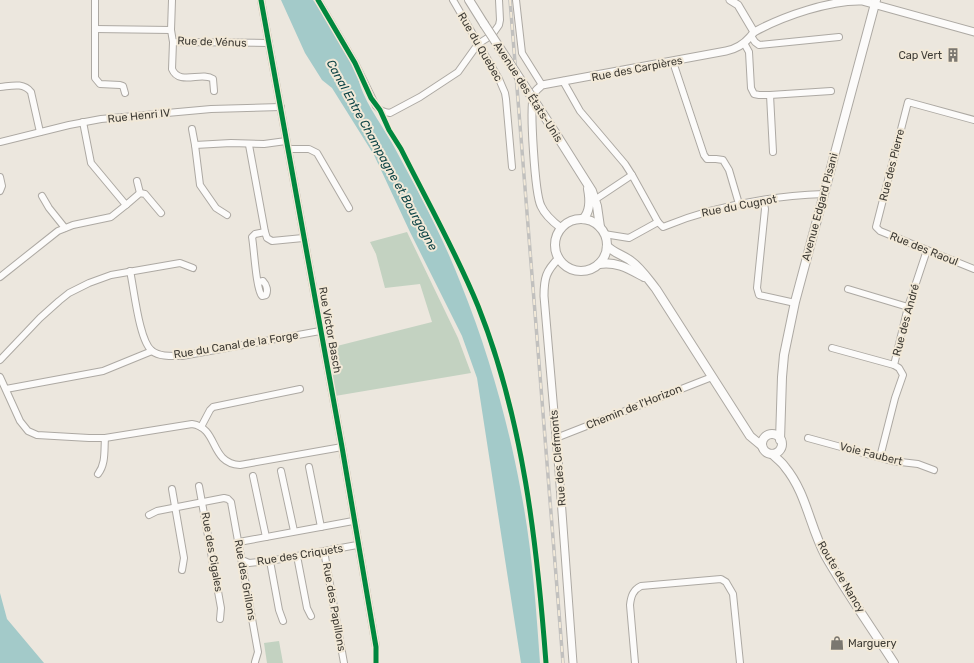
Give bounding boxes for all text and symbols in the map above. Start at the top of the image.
street label: Rue du Quebec [455,10,505,84]
street label: Rue de Vénus [177,34,247,50]
street label: Avenue des États-Unis [491,39,565,145]
building icon: Cap Vert [945,47,961,63]
place label: Cap Vert [898,49,943,62]
street label: Rue des Carpières [590,54,684,84]
water label: Canal Entre Champagne et Bourgogne [324,57,441,253]
street label: Rue Henri IV [107,106,171,126]
street label: Rue des Pierre [877,128,907,202]
street label: Avenue Edgard Pisani [799,152,841,262]
street label: Rue du Cugnot [700,192,778,220]
street label: Rue des Raoul [888,229,960,269]
street label: Rue des André [890,282,922,358]
street label: Rue Victor Basch [316,286,344,374]
street label: Rue du Canal de la Forge [173,329,299,361]
street label: Chemin de l'Horizon [584,382,684,432]
street label: Rue des Clefmonts [547,409,569,507]
street label: Voie Faubert [838,440,905,468]
street label: Rue des Cigales [199,511,225,593]
street label: Rue des Grillons [231,539,259,622]
street label: Route de Nancy [815,539,867,615]
street label: Rue des Criquets [256,542,344,568]
street label: Rue des Papillons [320,562,348,653]
shop icon: Marguery [829,635,845,651]
place label: Marguery [848,637,896,650]

